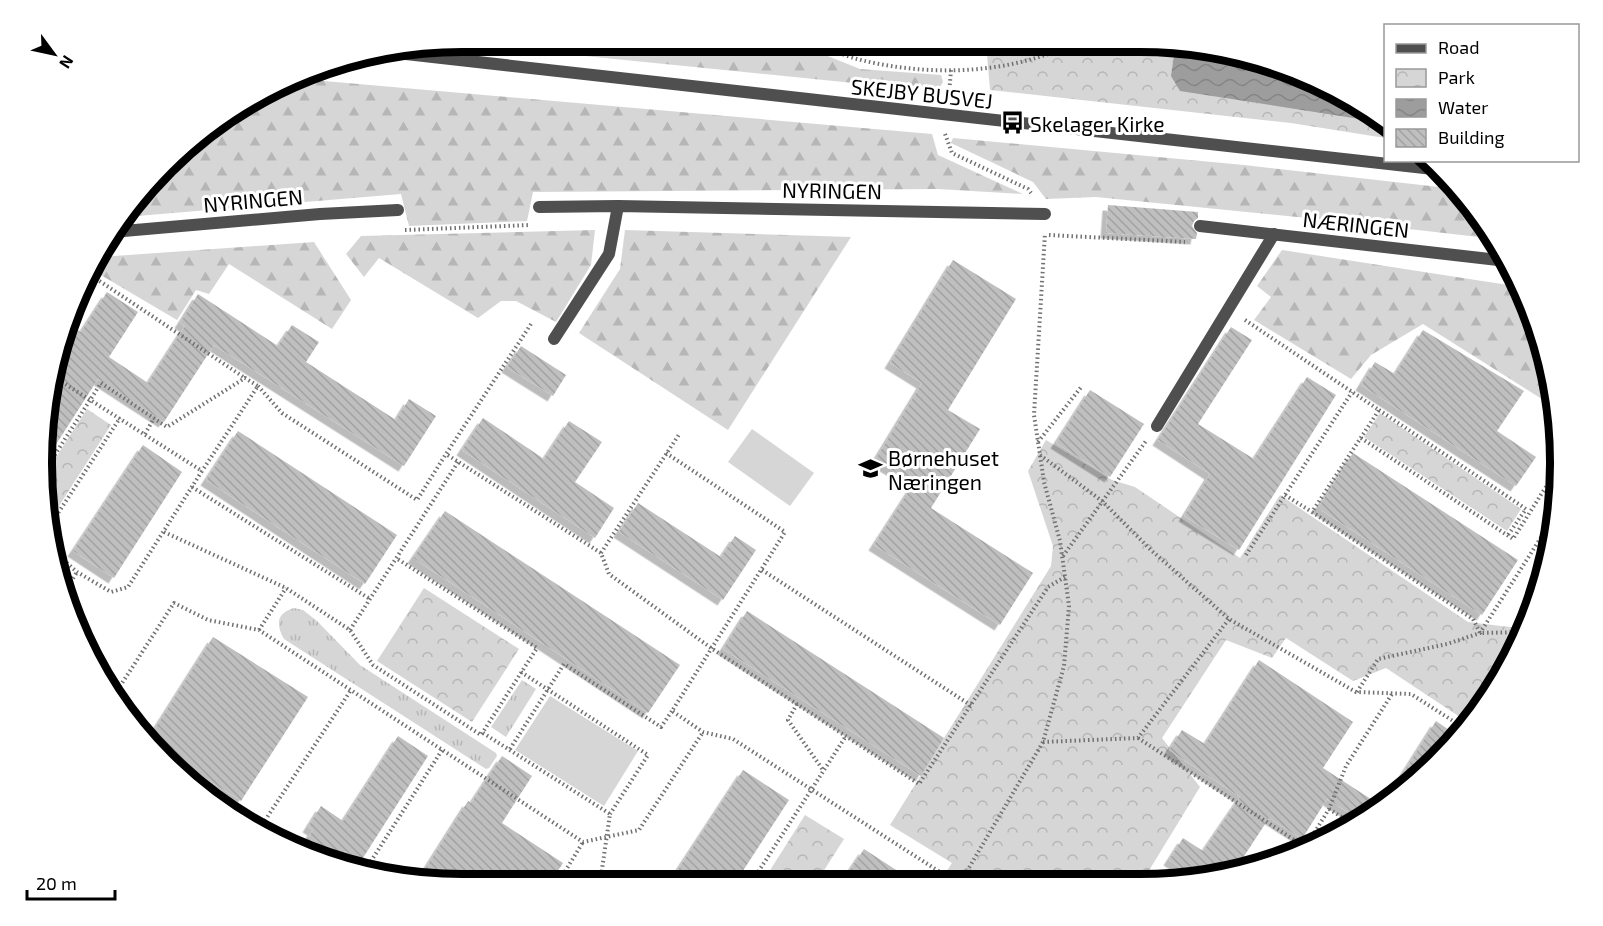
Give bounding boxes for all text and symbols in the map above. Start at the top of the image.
north arrow [24,24,84,84]
legend [1384,24,1579,162]
text: Road [1438,36,1479,58]
text: N [56,52,78,72]
text: Park [1438,66,1475,88]
street label: SKEJBY BUSVEJ [850,73,994,113]
text: Water [1438,96,1488,118]
bus stop icon: Skelager Kirke [999,110,1025,136]
place label: Skelager Kirke [1030,111,1164,136]
text: Building [1438,126,1505,148]
street label: NYRINGEN [782,177,882,203]
street label: NYRINGEN [202,183,304,217]
street label: NÆRINGEN [1301,206,1411,242]
place label: Børnehuset Næringen [888,445,999,494]
school or university icon: Børnehuset Næringen [857,456,883,482]
scale bar [27,863,116,901]
text: 20 m [36,872,77,894]

